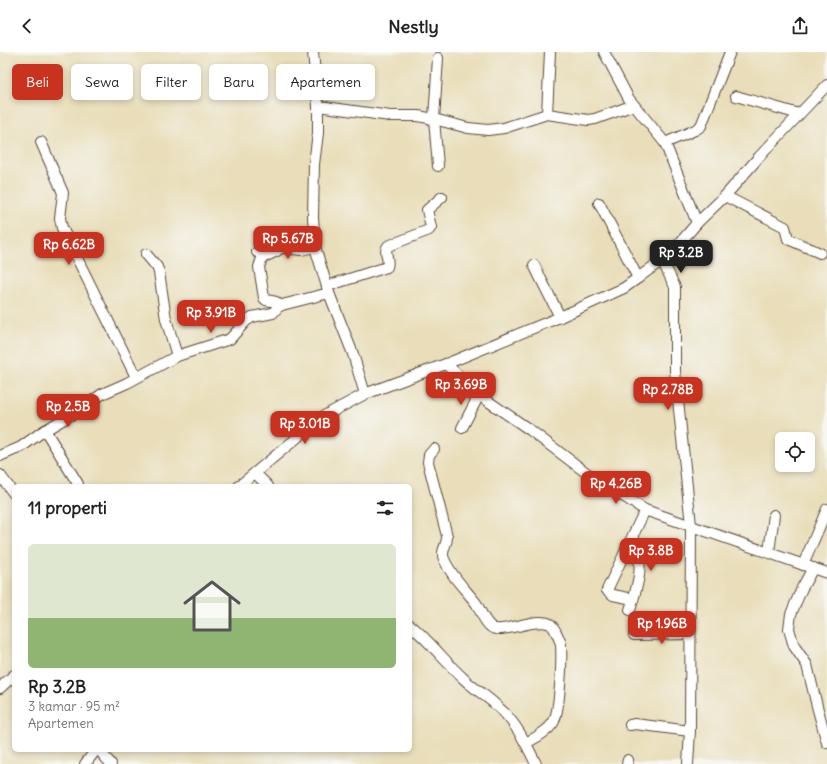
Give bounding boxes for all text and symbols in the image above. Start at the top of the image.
icon: back [16,15,38,37]
text: Nestly [388,15,439,38]
icon: share [789,15,811,37]
chip: Beli [12,64,63,100]
chip: Sewa [71,64,133,100]
chip: Filter [141,64,201,100]
chip: Baru [209,64,268,100]
chip: Apartemen [276,64,375,100]
pin: Rp 5.67B [247,226,329,260]
text: Rp 5.67B [262,230,314,247]
pin: Rp 6.62B [28,232,110,266]
text: Rp 6.62B [43,236,95,253]
pin: Rp 3.2B [644,240,718,274]
text: Rp 3.2B [659,244,703,261]
pin: Rp 3.91B [170,300,252,334]
text: Rp 3.91B [186,304,236,321]
pin: Rp 3.69B [420,372,502,406]
text: Rp 3.69B [435,376,487,393]
pin: Rp 2.78B [627,377,709,411]
text: Rp 2.78B [643,381,693,398]
pin: Rp 2.5B [31,394,105,428]
text: Rp 2.5B [46,398,90,415]
pin: Rp 3.01B [264,411,346,445]
text: Rp 3.01B [279,415,331,432]
map controls [775,432,815,472]
button: locate [775,432,815,472]
pin: Rp 4.26B [575,471,657,505]
text: Rp 4.26B [590,475,642,492]
text: 11 properti [28,497,107,519]
icon: filters [374,497,396,519]
pin: Rp 3.8B [614,538,688,572]
text: Rp 3.8B [629,542,673,559]
icon: home [176,570,248,642]
pin: Rp 1.96B [621,611,703,645]
text: Rp 1.96B [637,615,687,632]
text: Rp 3.2B [28,676,86,698]
text: 3 kamar · 95 m² [28,698,120,715]
text: Apartemen [28,715,94,732]

